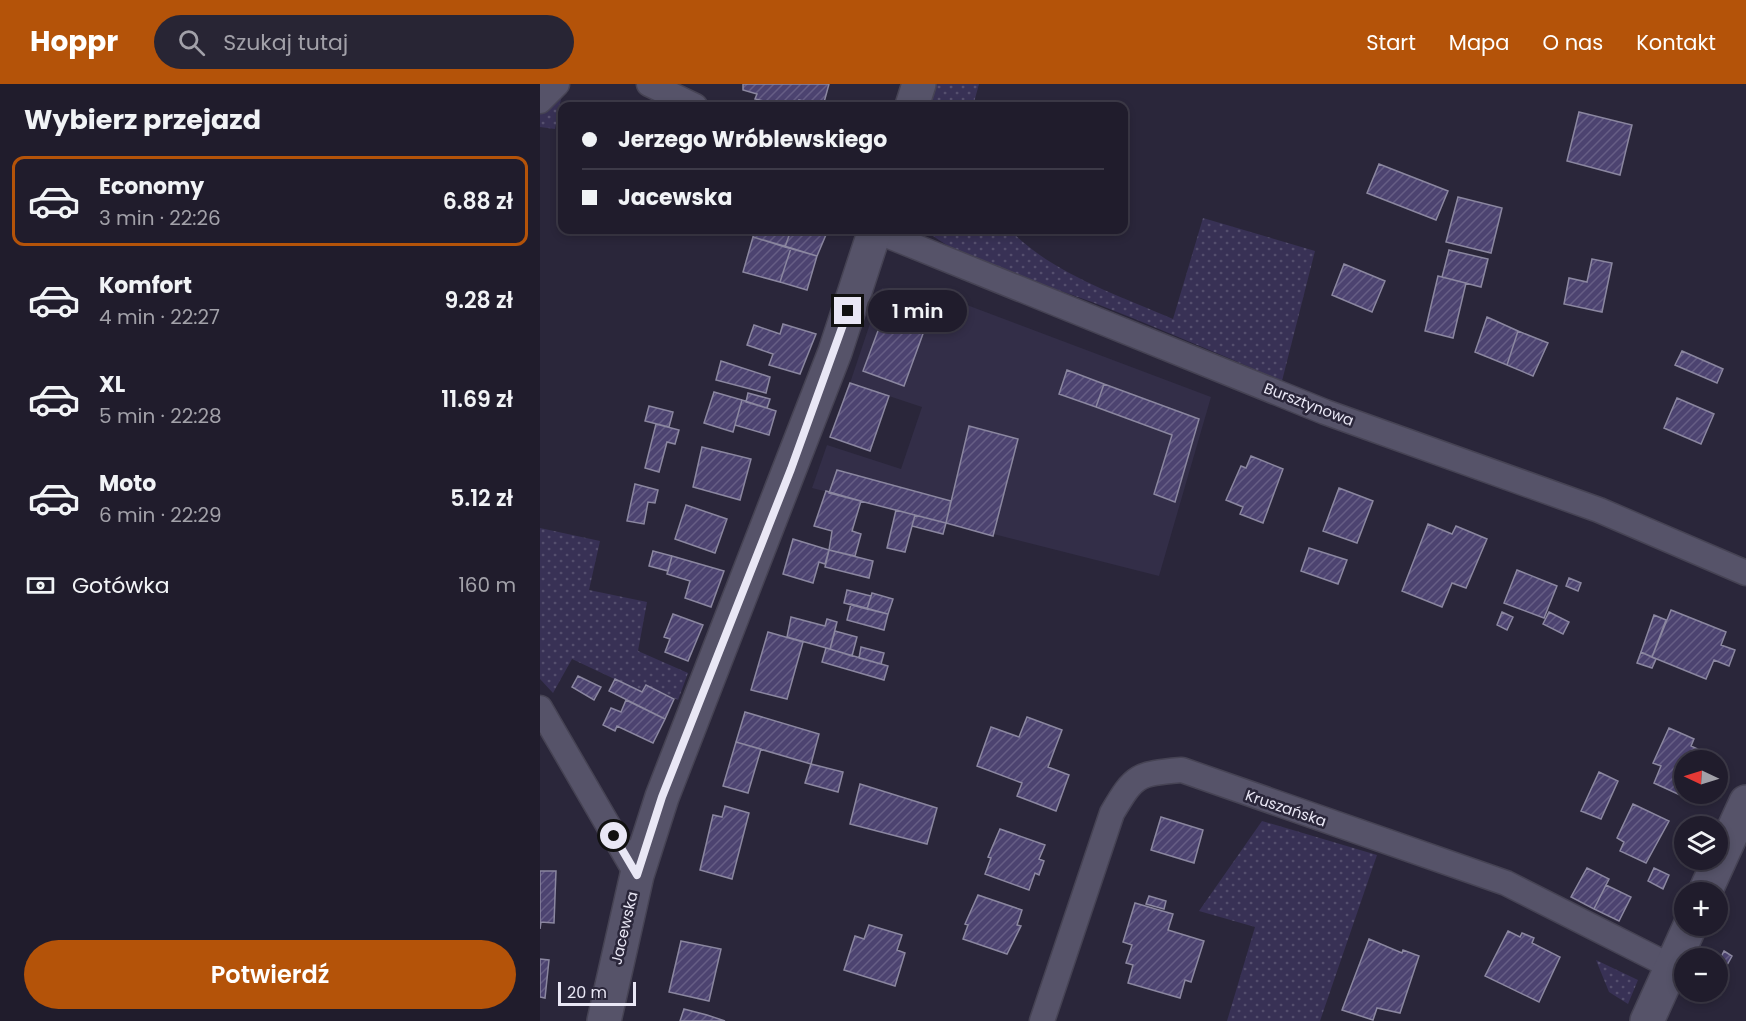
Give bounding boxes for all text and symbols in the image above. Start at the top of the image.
search box [154,15,574,69]
text: Hoppr [30,22,118,61]
icon: search [175,26,208,59]
text: Szukaj tutaj [223,27,348,58]
text: Start [1366,28,1416,57]
text: Mapa [1449,28,1510,57]
text: O nas [1543,28,1603,57]
text: Kontakt [1636,28,1716,57]
text: Wybierz przejazd [24,101,261,138]
text: Jerzego Wróblewskiego [618,124,887,155]
text: Economy [99,171,204,202]
icon: car [27,174,81,228]
text: Jacewska [618,182,732,213]
text: 6.88 zł [443,186,513,217]
text: 3 min · 22:26 [99,204,221,232]
text: Komfort [99,270,192,301]
icon: car [27,273,81,327]
text: 9.28 zł [444,285,513,316]
callout: 1 min [869,290,968,332]
route end [834,297,861,324]
text: 1 min [892,297,943,325]
text: 4 min · 22:27 [99,303,220,331]
text: XL [99,369,125,400]
icon: car [27,372,81,426]
street label: Bursztynowa [1261,377,1357,431]
text: 11.69 zł [441,384,513,415]
text: 5 min · 22:28 [99,402,222,430]
text: Moto [99,468,156,499]
icon: car [27,471,81,525]
text: 5.12 zł [450,483,513,514]
text: 6 min · 22:29 [99,501,222,529]
icon: cash [24,569,57,602]
text: Gotówka [72,570,170,601]
text: 160 m [458,571,516,599]
north arrow [1674,750,1728,804]
map controls [1674,750,1728,1002]
street label: Kruszańska [1243,784,1329,832]
button: layers [1674,816,1728,870]
route start [600,822,627,849]
button: + [1674,882,1728,936]
street label: Jacewska [605,889,643,967]
button: Potwierdź [24,940,516,1009]
button: − [1674,948,1728,1002]
scale bar [558,979,636,1006]
text: 20 m [567,981,607,1004]

